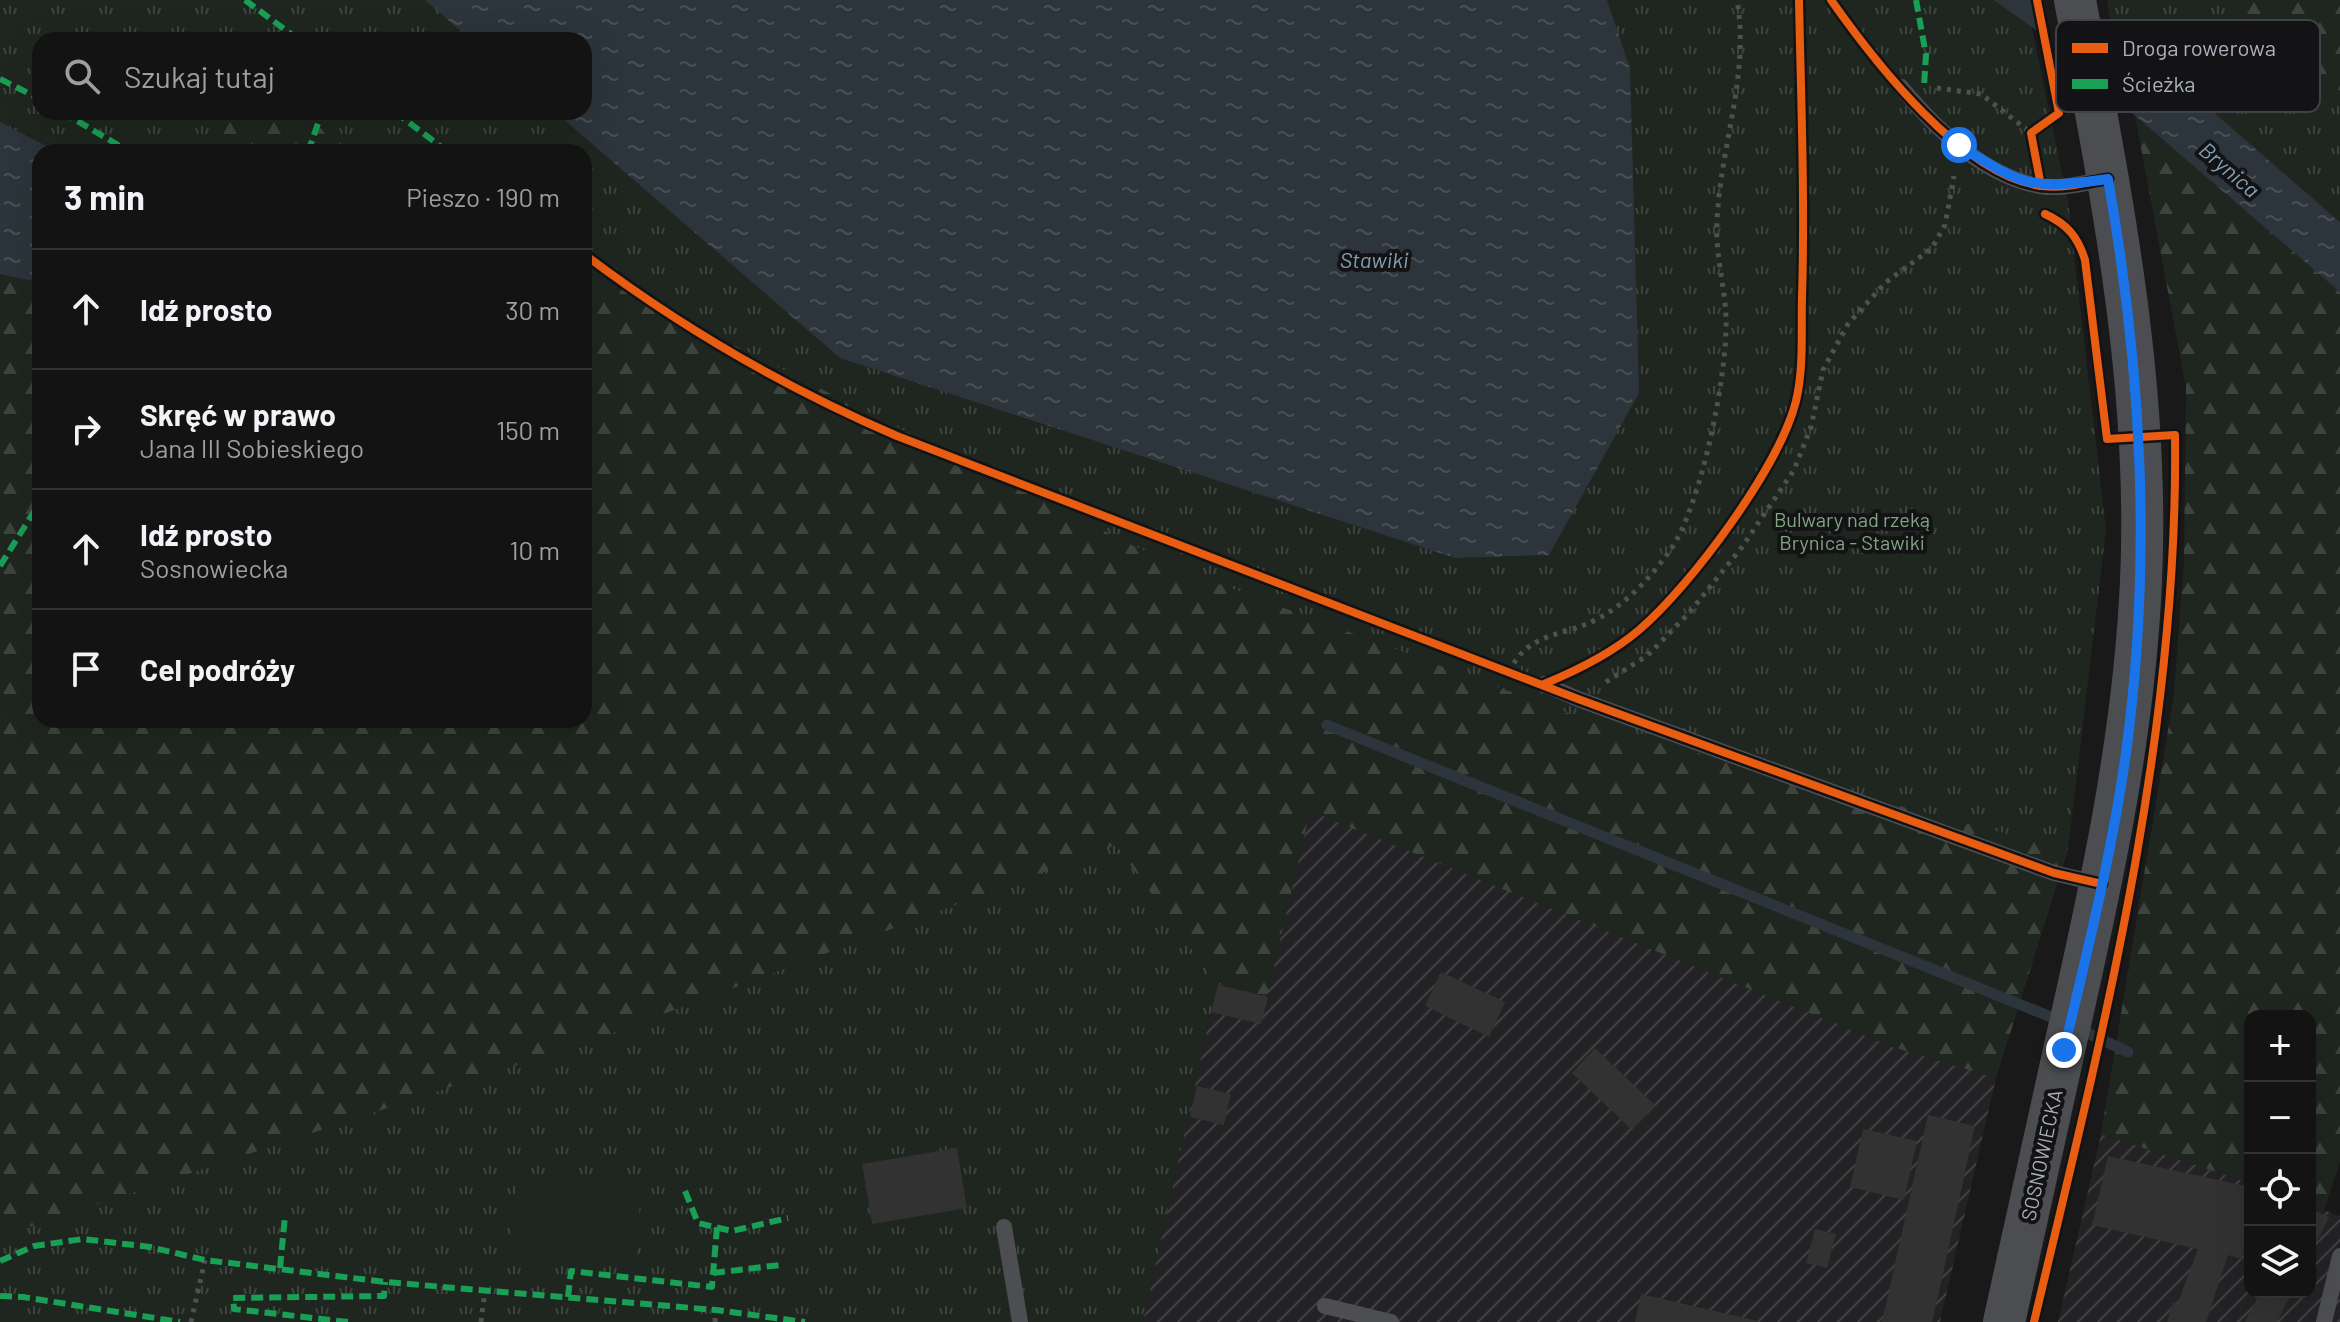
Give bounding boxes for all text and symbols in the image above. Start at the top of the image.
legend [2056,20,2320,112]
search box [32,32,592,120]
text: Droga rowerowa [2122,34,2276,60]
icon: search [60,54,104,98]
text: Szukaj tutaj [124,58,275,94]
text: Ścieżka [2122,70,2195,96]
route start [1941,127,1977,163]
water label: Brynica [2195,136,2265,202]
text: 3 min [64,176,145,217]
text: Pieszo · 190 m [406,181,560,212]
water label: Stawiki [1340,246,1409,272]
icon: ahead [64,287,108,331]
text: Idź prosto [140,291,272,327]
text: 30 m [505,294,560,325]
text: Skręć w prawo [140,396,336,432]
icon: right [64,407,108,451]
text: 150 m [496,414,560,445]
text: Jana III Sobieskiego [140,432,364,463]
park label: Bulwary nad rzeką Brynica - Stawiki [1774,507,1930,554]
text: Idź prosto [140,516,272,552]
icon: ahead [64,527,108,571]
text: 10 m [510,534,560,565]
text: Sosnowiecka [140,552,288,583]
icon: arrive [64,647,108,691]
text: Cel podróży [140,651,295,687]
map controls [2244,1010,2316,1298]
button: + [2244,1010,2316,1082]
route end [2046,1032,2082,1068]
button: − [2244,1082,2316,1154]
street label: SOSNOWIECKA [2015,1087,2067,1223]
button: locate [2244,1154,2316,1226]
button: layers [2244,1226,2316,1298]

